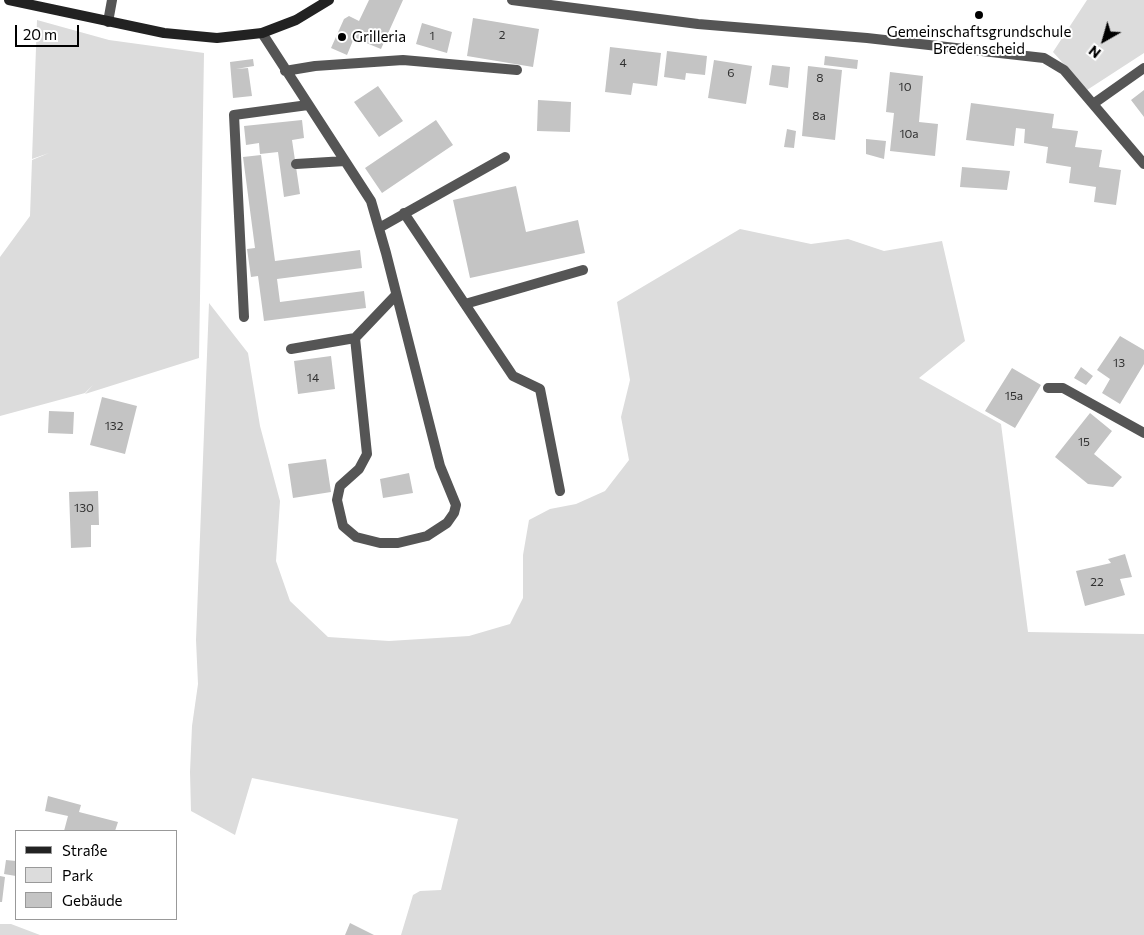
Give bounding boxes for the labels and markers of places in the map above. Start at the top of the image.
marker: Gemeinschaftsgrundschule Bredenscheid [973,9,985,21]
place label: Gemeinschaftsgrundschule Bredenscheid [887,23,1071,58]
place label: Grilleria [352,28,406,46]
marker: Grilleria [336,31,348,43]

